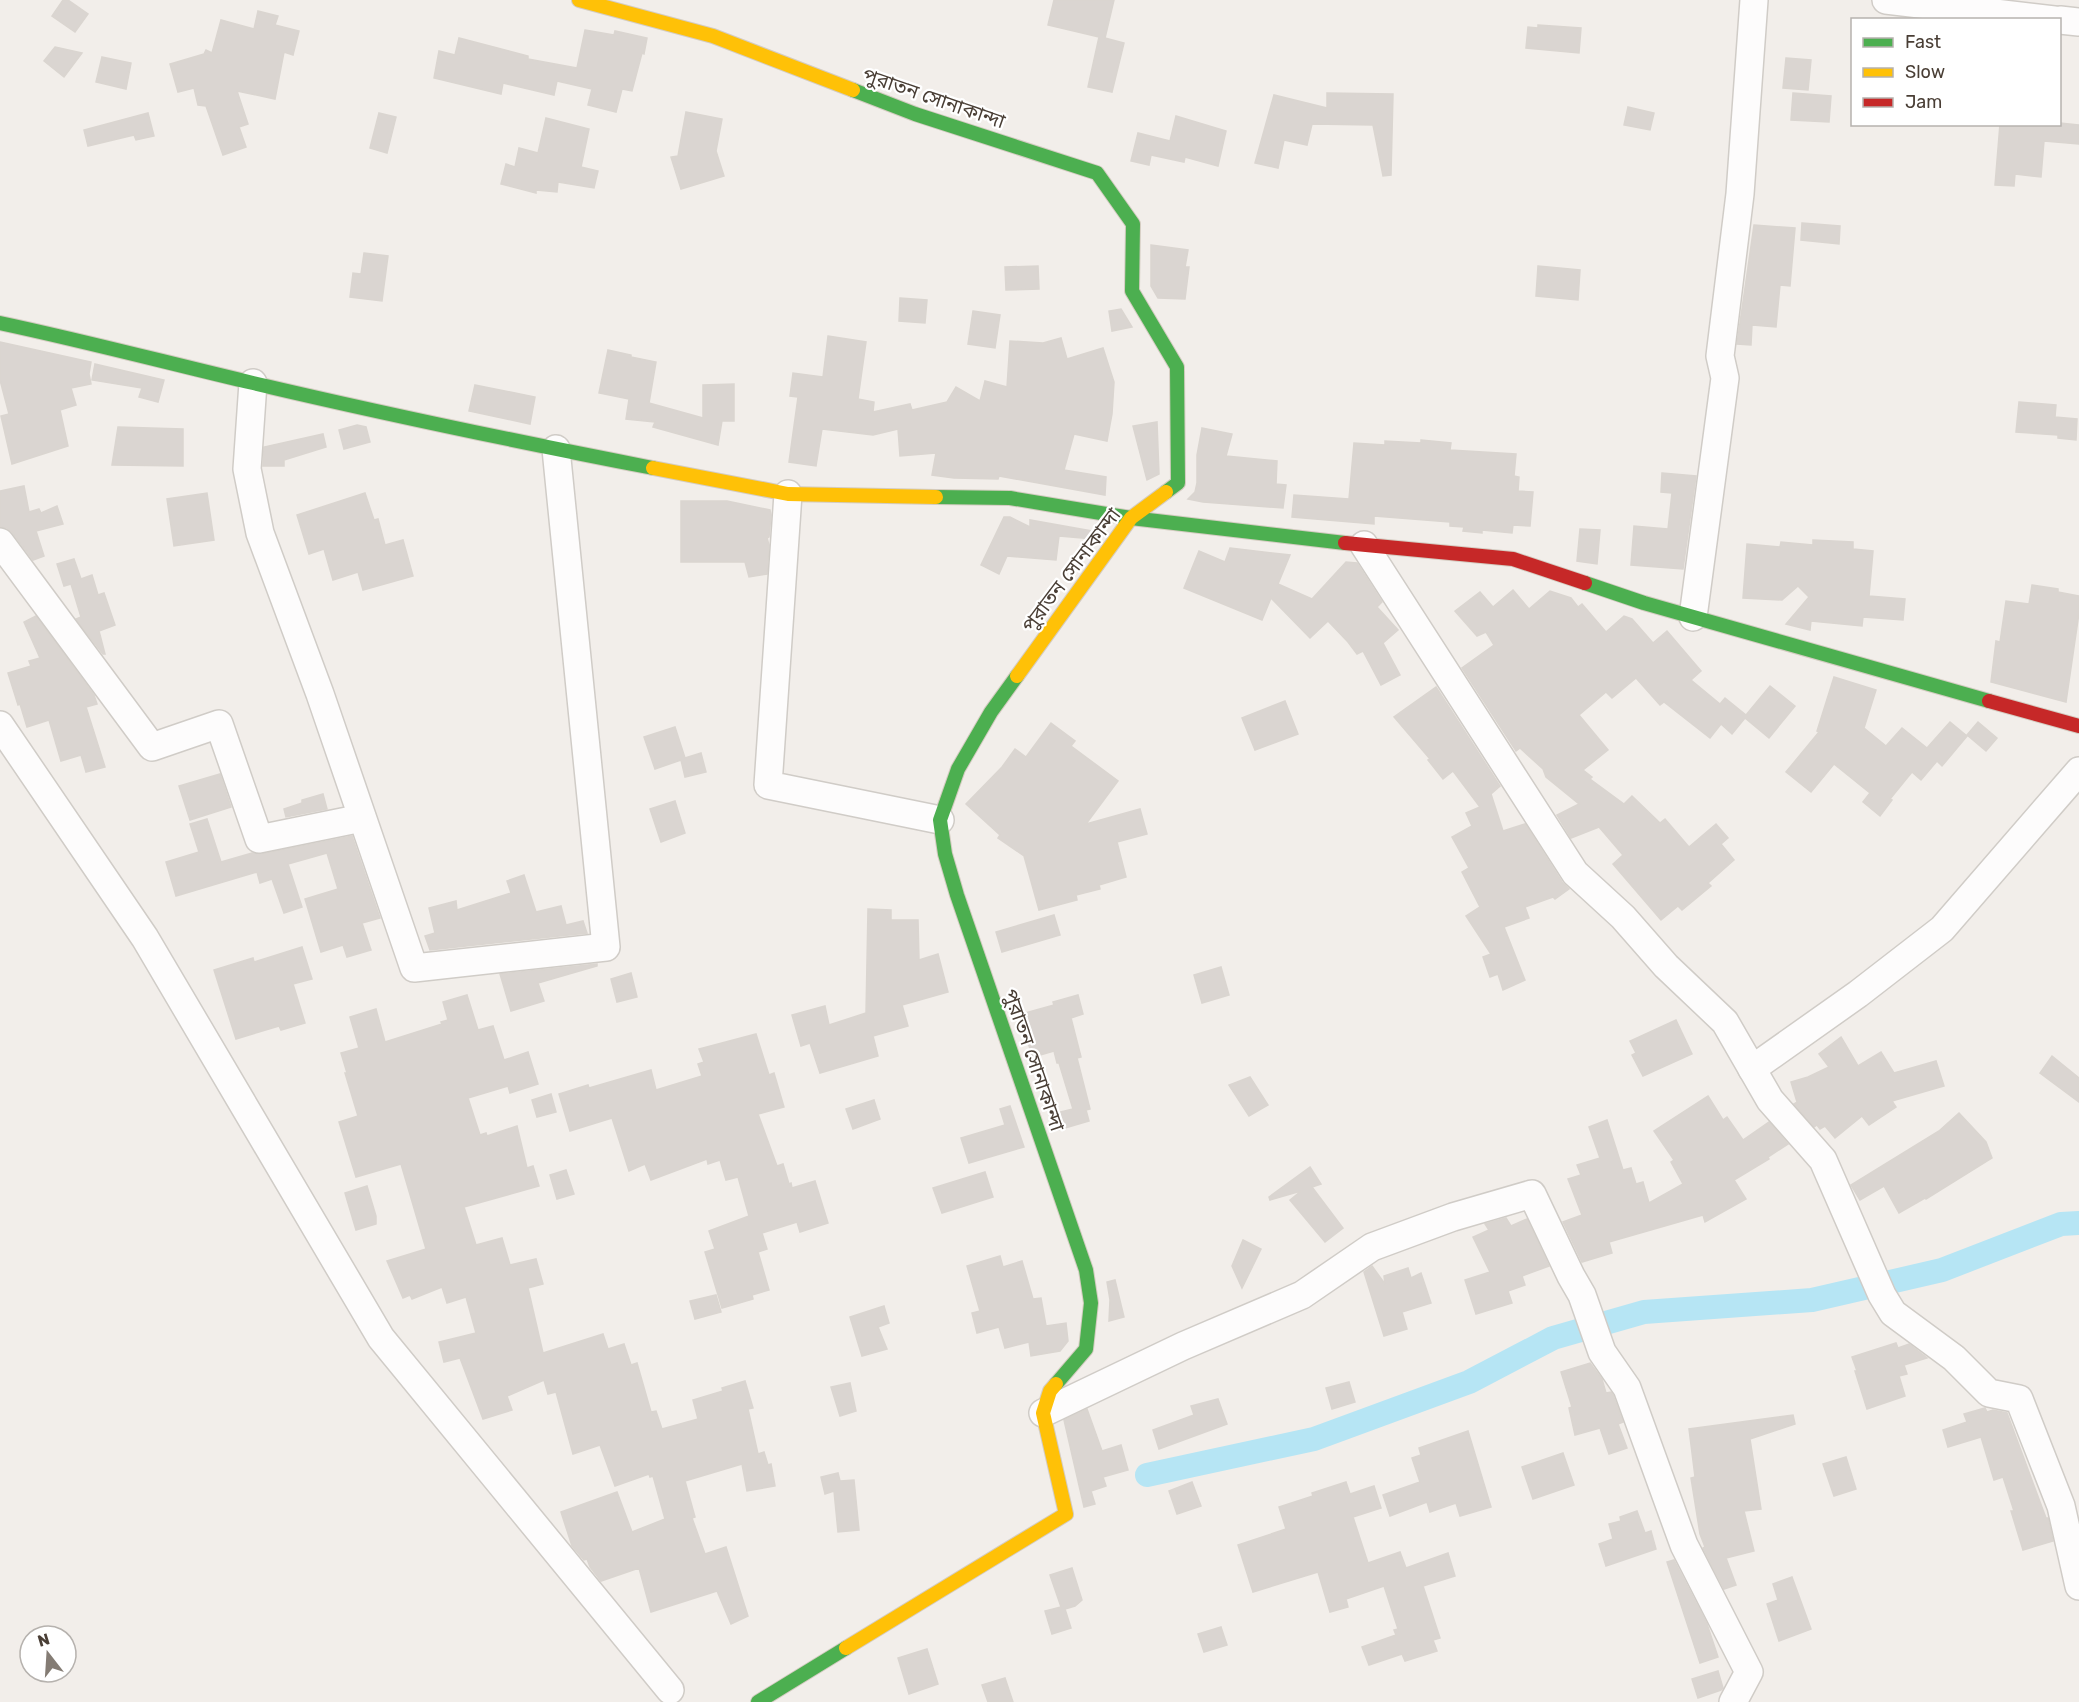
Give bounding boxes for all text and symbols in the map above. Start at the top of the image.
legend [1851,18,2061,126]
text: Fast [1905,31,1941,53]
text: Slow [1905,61,1945,83]
street label: পুরাতন সোনাকান্দা [860,62,1009,134]
text: Jam [1905,91,1942,113]
street label: পুরাতন সোনাকান্দা [1017,503,1126,637]
street label: পুরাতন সোনাকান্দা [998,986,1070,1135]
north arrow [18,1624,78,1684]
text: N [35,1629,52,1651]

